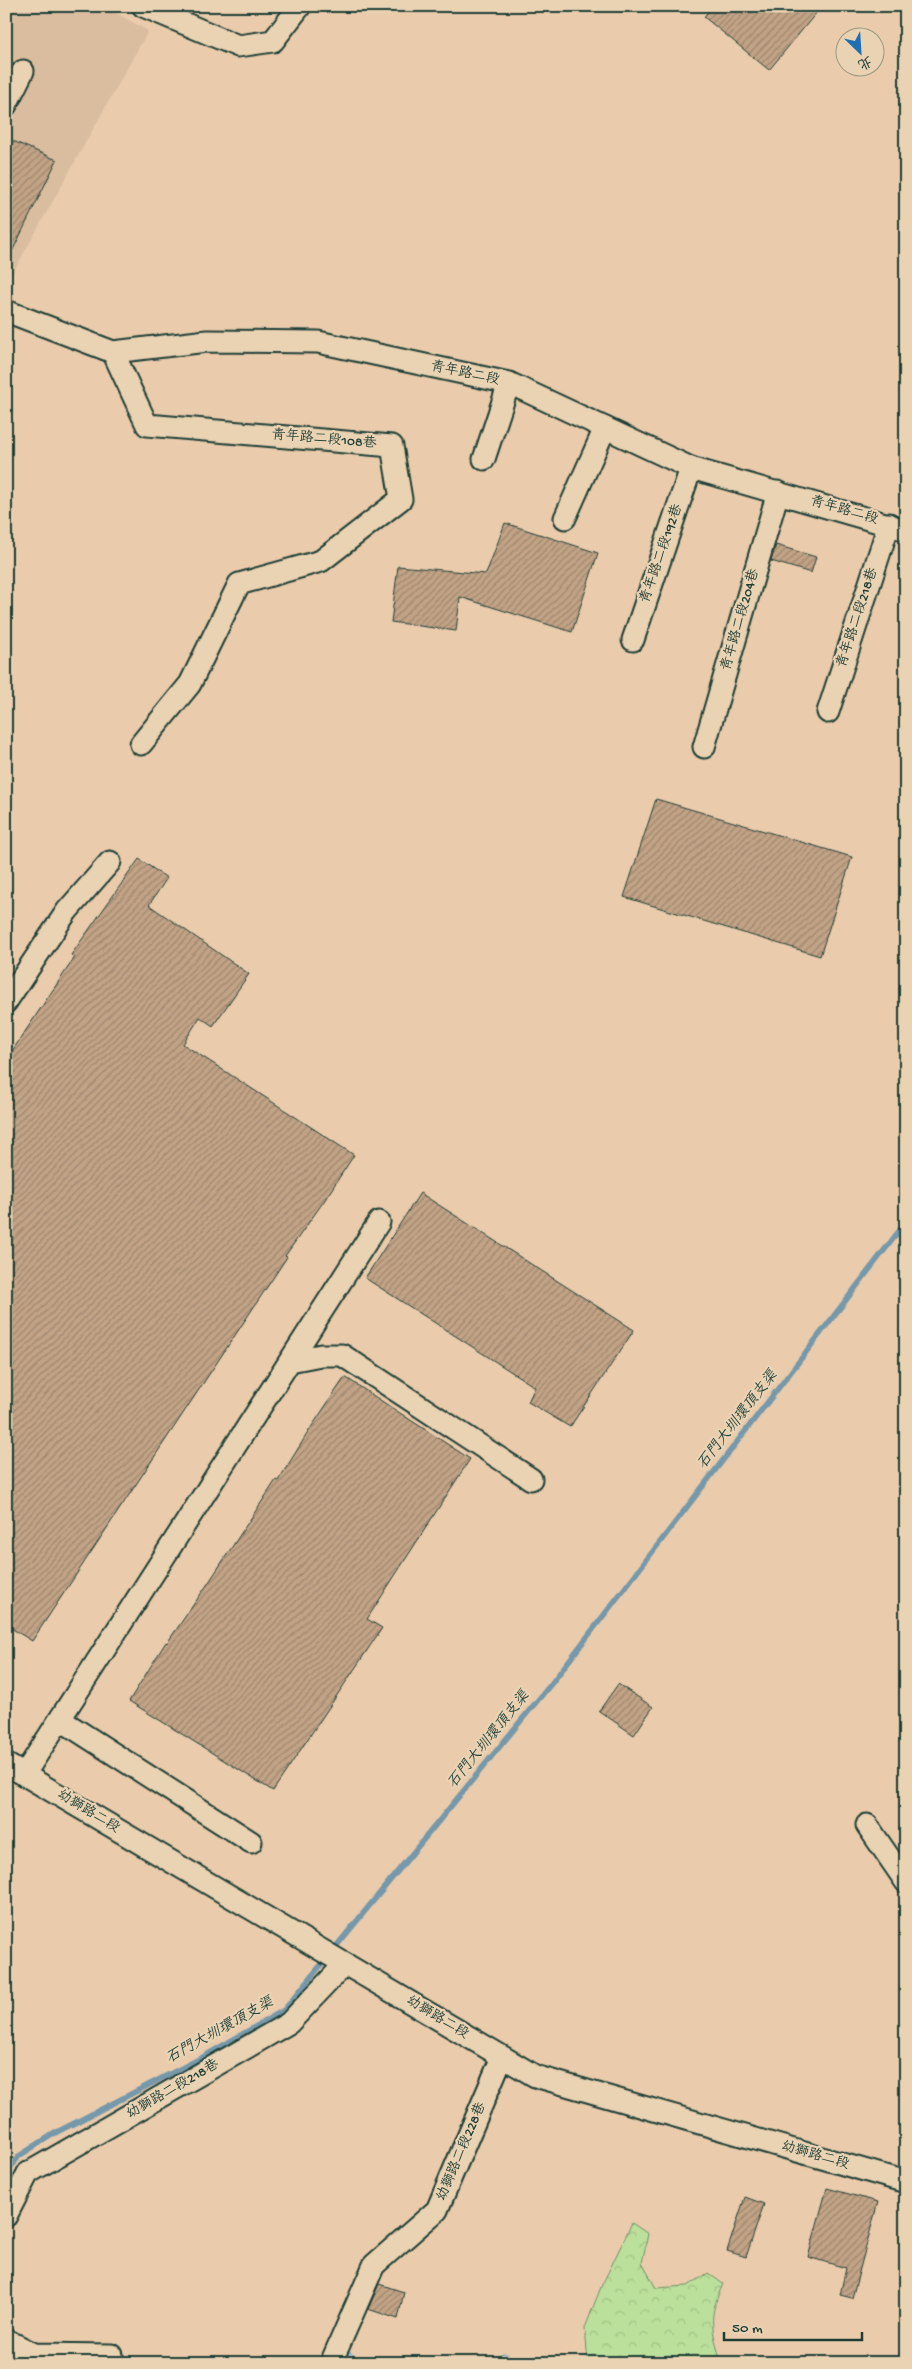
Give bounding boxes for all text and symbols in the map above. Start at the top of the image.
north arrow [834,28,884,78]
text: 北 [855,51,874,72]
street label: 青年路二段 [429,357,501,390]
street label: 青年路二段108巷 [271,426,378,453]
street label: 青年路二段 [808,492,880,529]
street label: 青年路二段192巷 [636,501,687,606]
street label: 青年路二段218巷 [833,565,882,670]
street label: 青年路二段204巷 [717,566,764,673]
water label: 石門大圳環頂支渠 [693,1365,783,1473]
water label: 石門大圳環頂支渠 [443,1686,535,1792]
street label: 幼獅路二段 [54,1786,123,1837]
water label: 石門大圳環頂支渠 [163,1992,279,2068]
street label: 幼獅路二段 [403,1992,472,2043]
street label: 幼獅路二段218巷 [123,2055,223,2123]
street label: 幼獅路二段228巷 [433,2099,491,2204]
street label: 幼獅路二段 [779,2137,851,2174]
scale bar [724,2309,862,2341]
text: 50 m [732,2320,763,2338]

